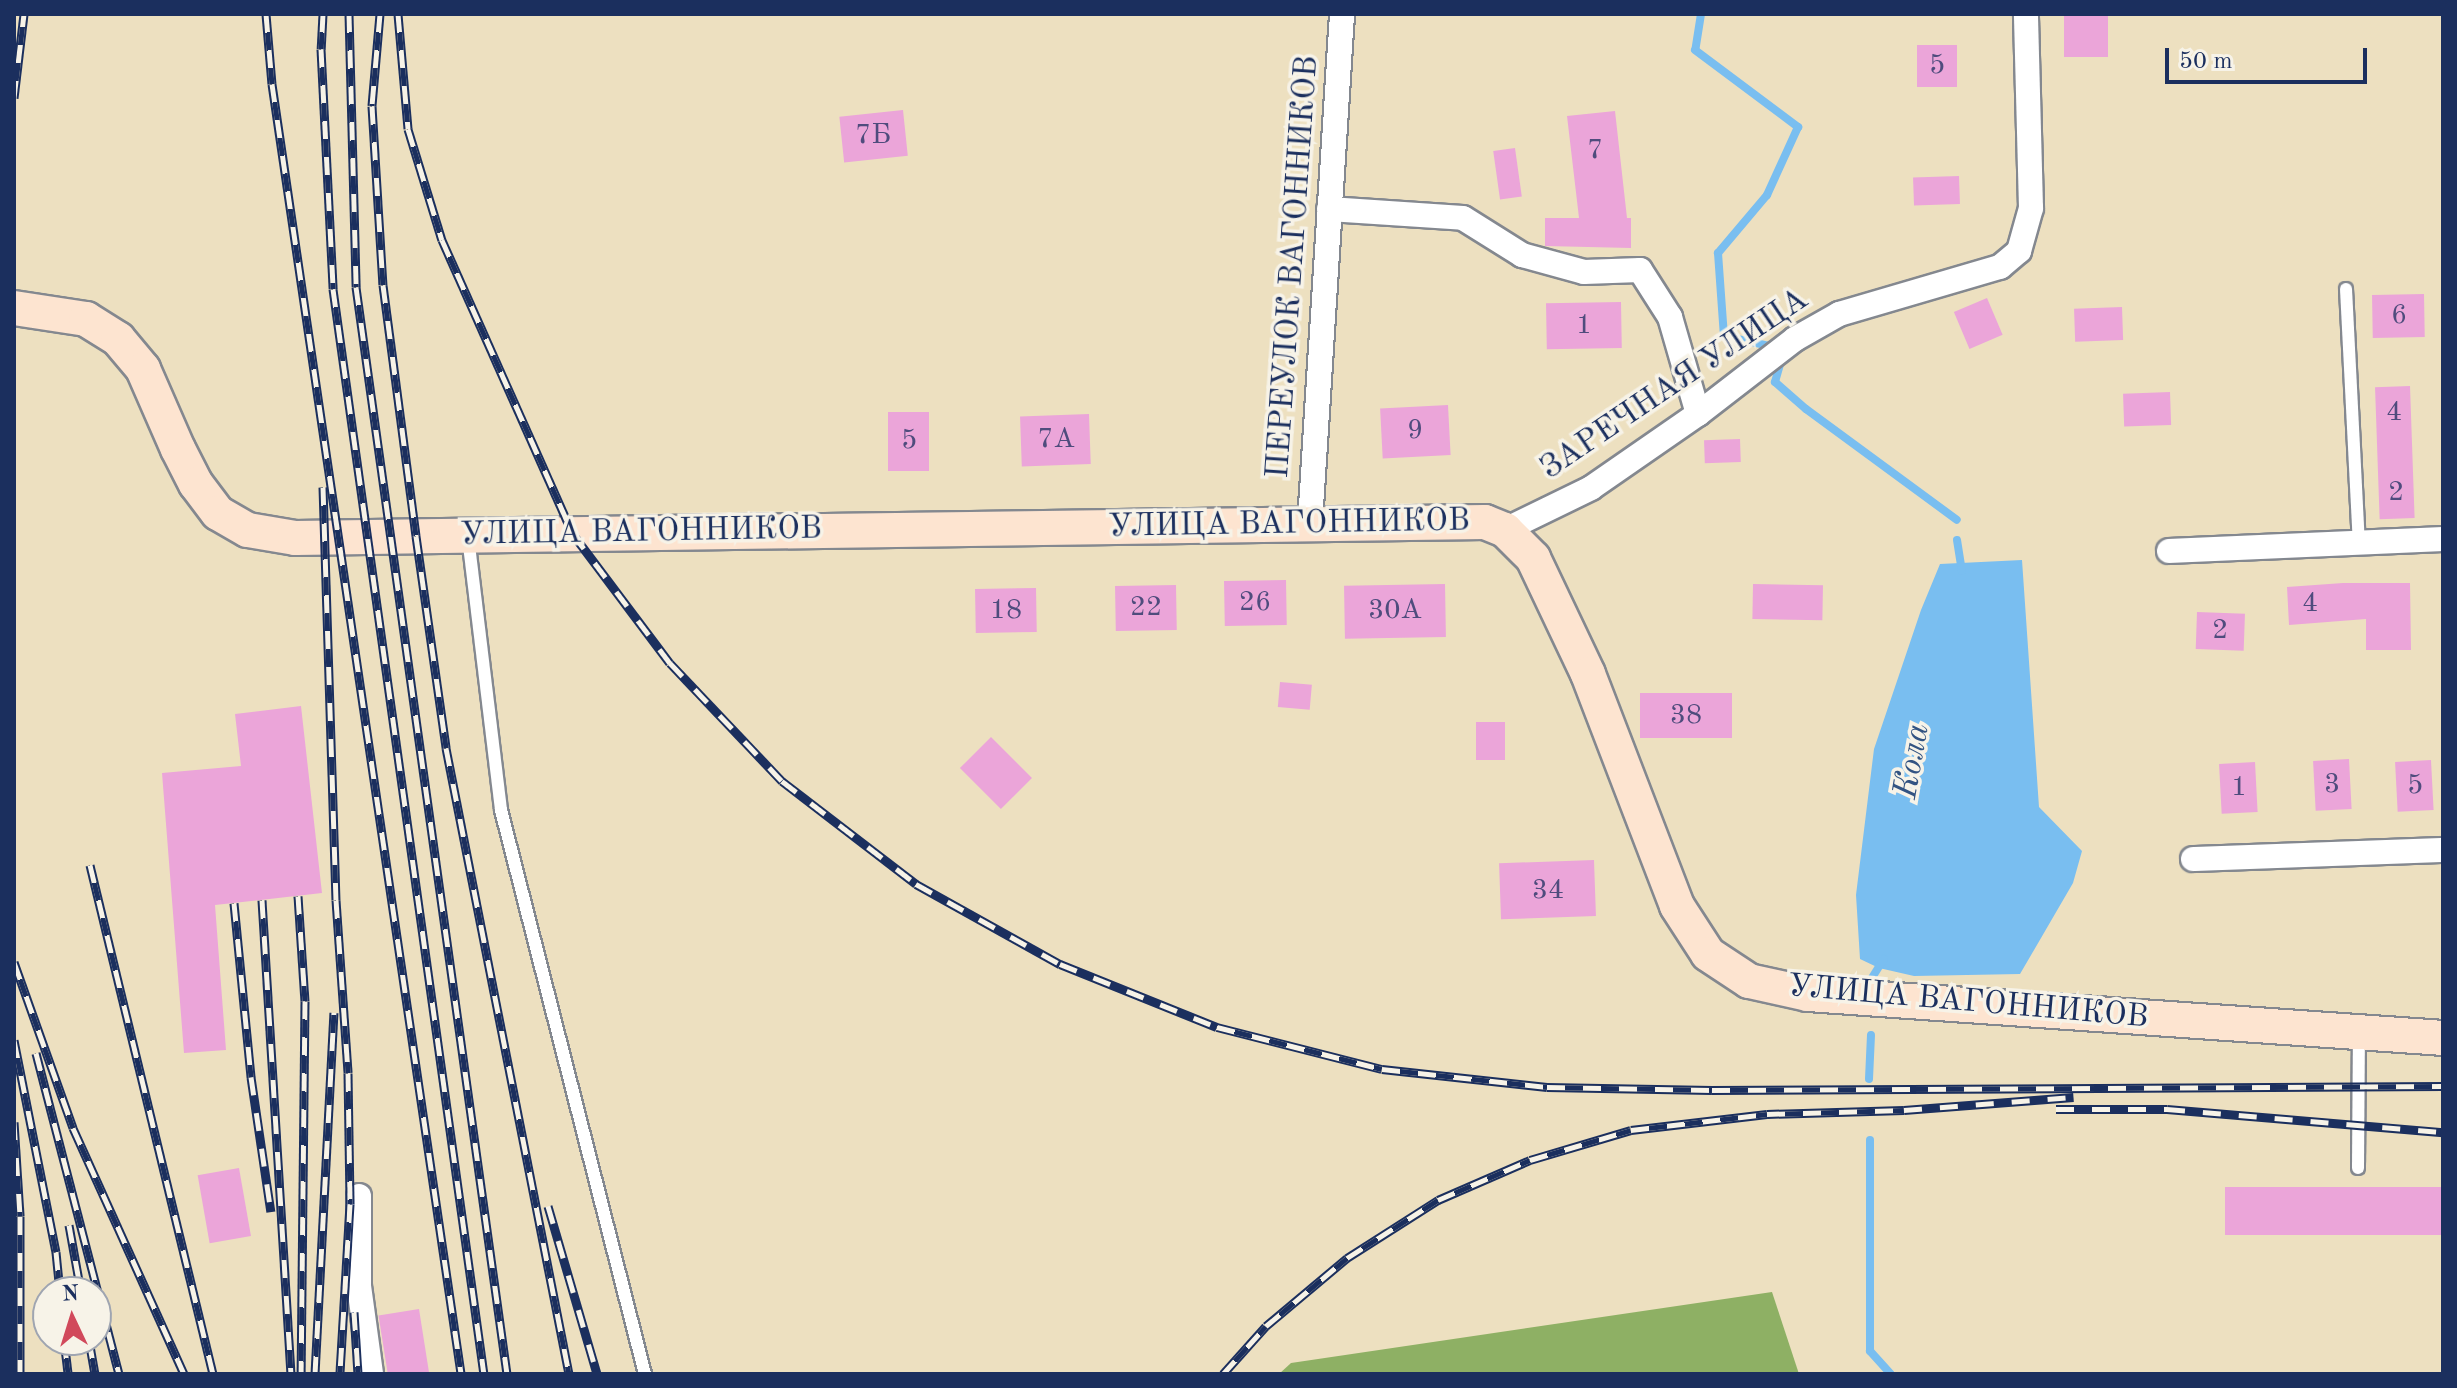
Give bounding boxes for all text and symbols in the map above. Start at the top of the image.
scale bar [2169,32,2371,82]
house number: 5 [1929,49,1945,83]
text: 50 m [2179,50,2233,74]
street label: ПЕРЕУЛОК ВАГОННИКОВ [1260,54,1328,480]
house number: 7Б [855,119,891,153]
house number: 7 [1587,134,1603,168]
street label: ЗАРЕЧНАЯ УЛИЦА [1534,281,1816,489]
house number: 6 [2391,299,2407,333]
house number: 1 [1576,309,1592,343]
house number: 4 [2386,396,2402,430]
house number: 9 [1407,414,1423,448]
house number: 7А [1037,423,1075,457]
house number: 5 [901,424,917,458]
house number: 2 [2388,476,2404,510]
street label: УЛИЦА ВАГОННИКОВ [1108,503,1470,547]
street label: УЛИЦА ВАГОННИКОВ [460,511,822,555]
house number: 26 [1239,586,1271,620]
house number: 4 [2302,587,2318,621]
house number: 22 [1130,591,1162,625]
house number: 18 [990,594,1022,628]
house number: 30А [1368,594,1422,628]
house number: 2 [2212,614,2228,648]
house number: 38 [1670,699,1702,733]
water label: Кола [1886,720,1940,802]
house number: 3 [2324,768,2340,802]
house number: 5 [2407,769,2423,803]
house number: 1 [2231,771,2247,805]
house number: 34 [1532,874,1564,908]
street label: УЛИЦА ВАГОННИКОВ [1786,968,2150,1038]
north arrow [32,1276,112,1356]
text: N [61,1282,80,1306]

